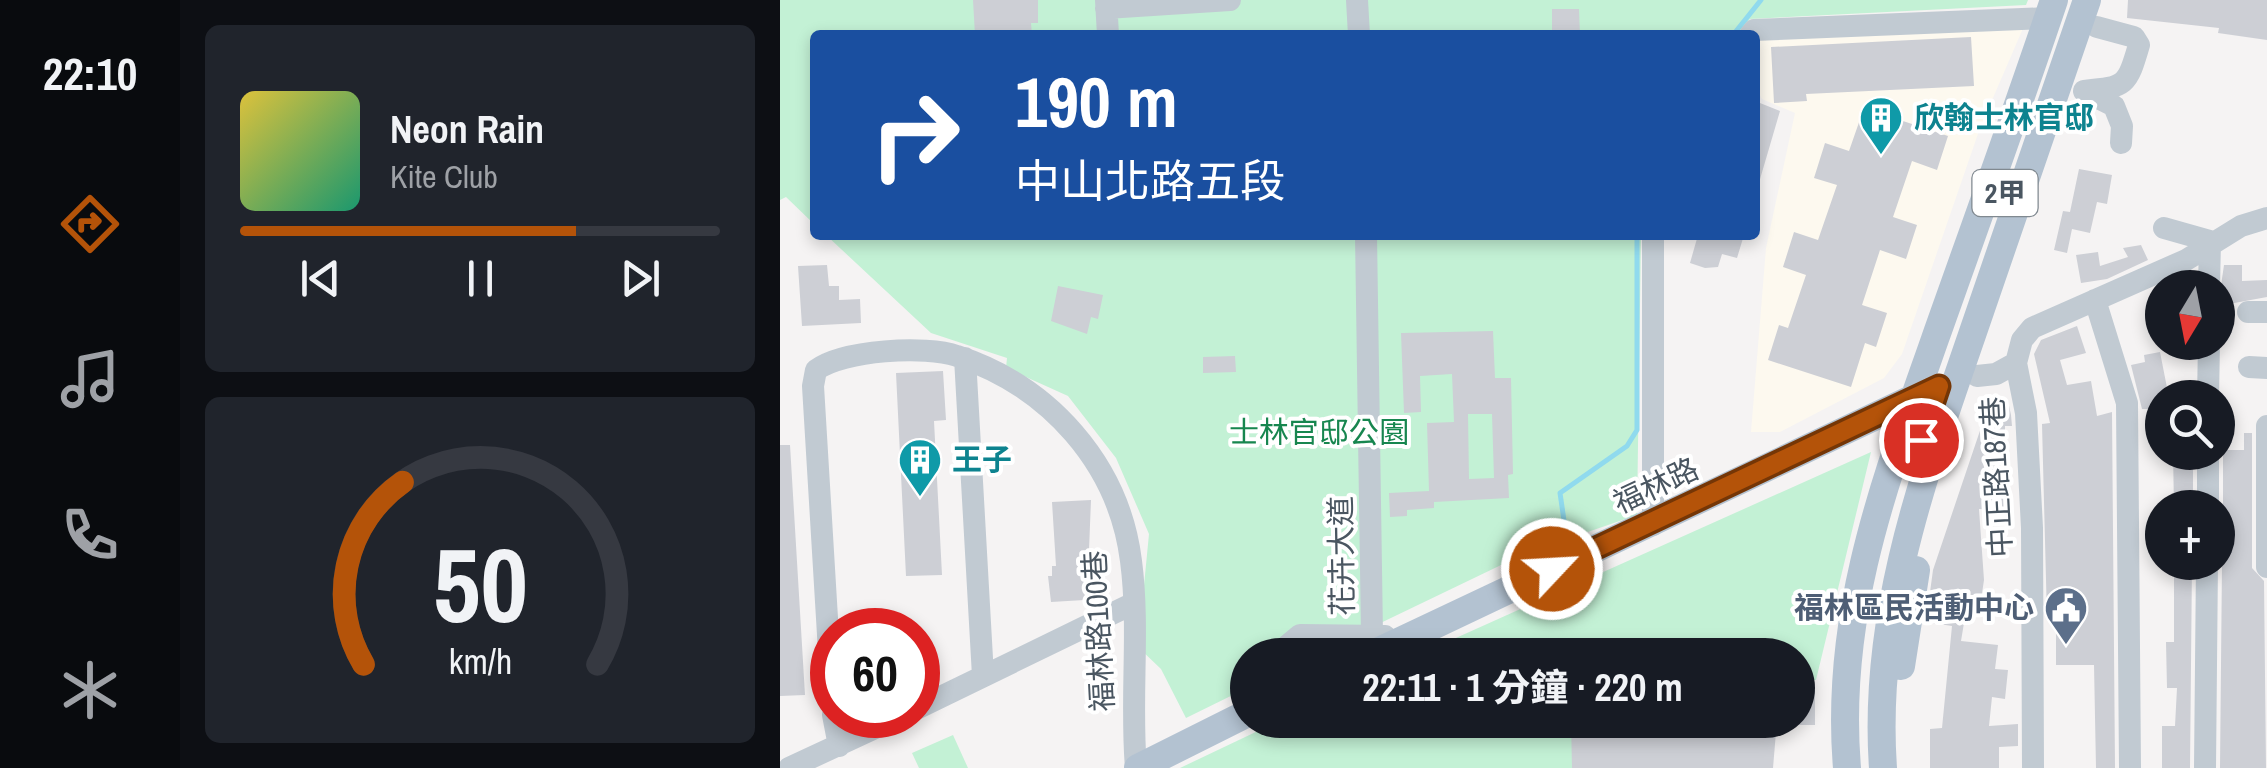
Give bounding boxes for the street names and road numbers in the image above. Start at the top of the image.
road number: 2甲 [1972,170,2038,216]
street label: 中正路187巷 [1972,396,2020,559]
street label: 福林路 [1606,448,1705,522]
street label: 花卉大道 [1320,496,1362,616]
street label: 福林路100巷 [1074,550,1122,713]

